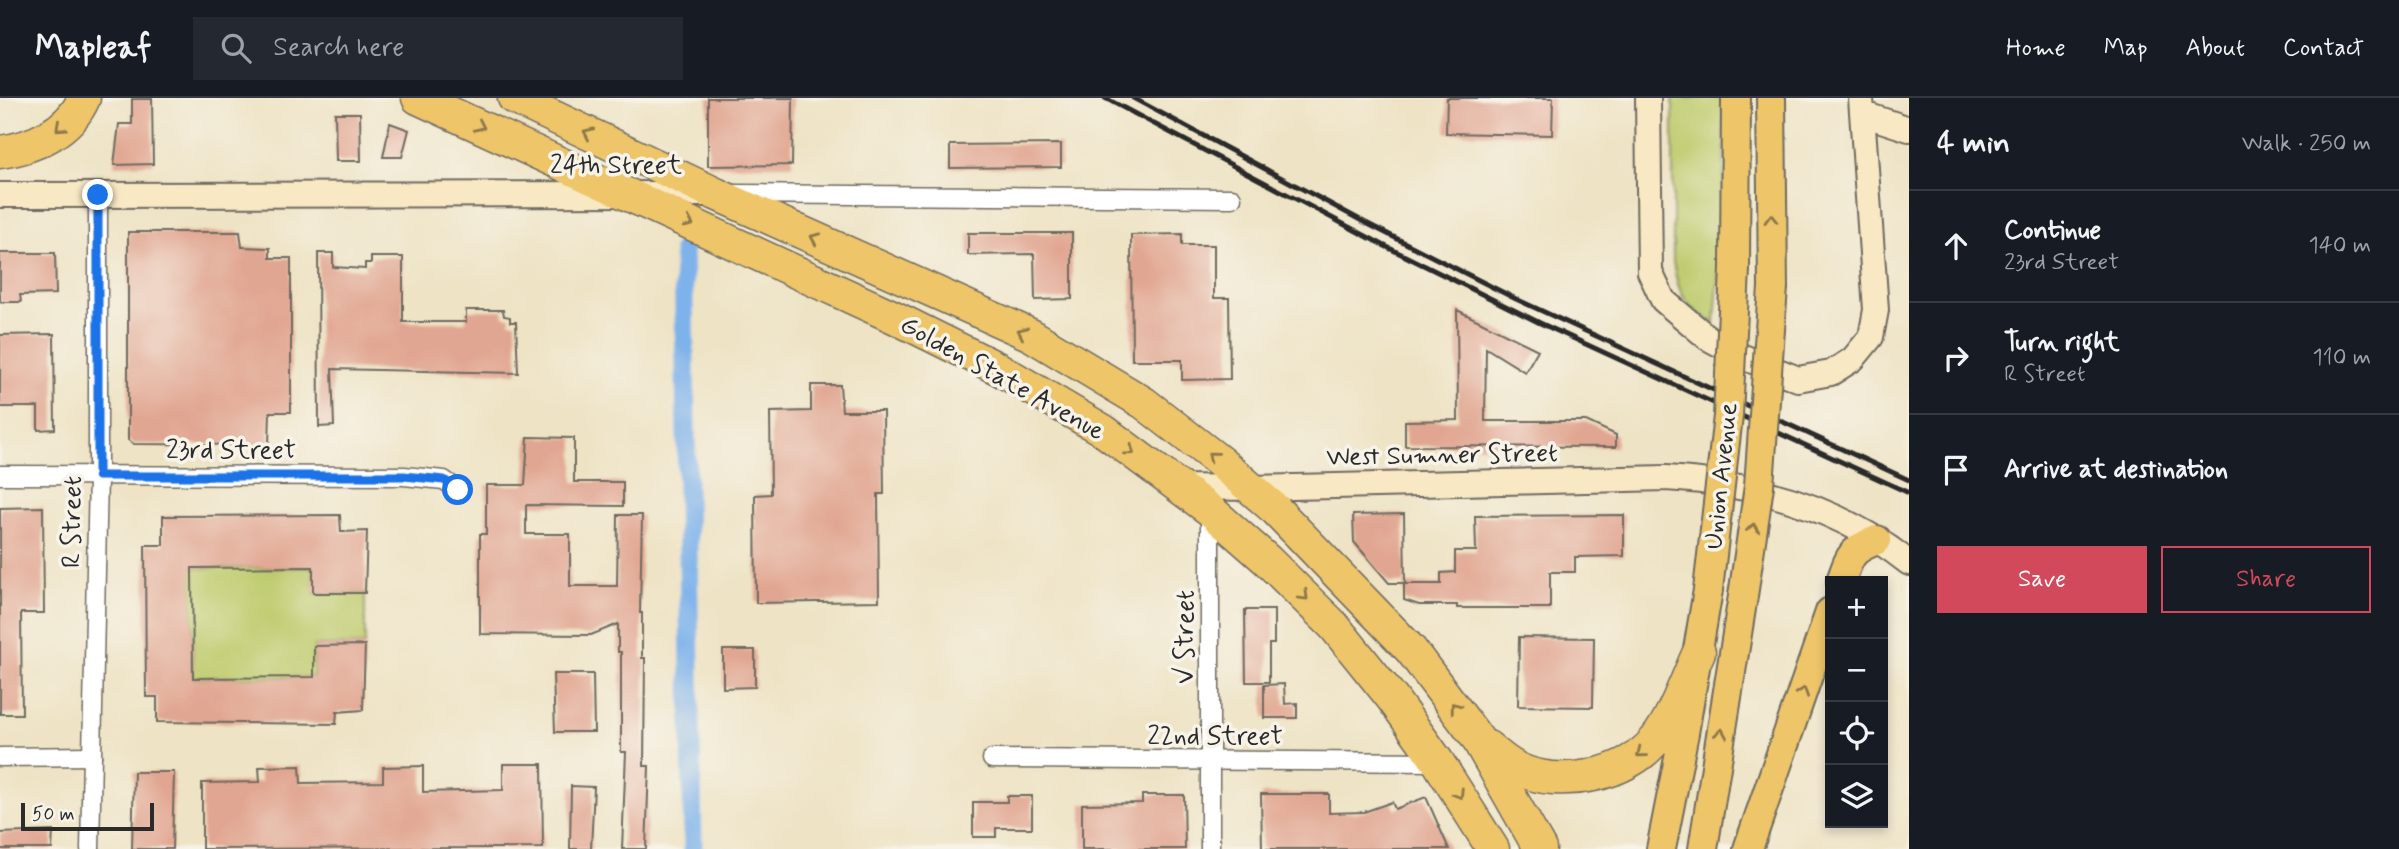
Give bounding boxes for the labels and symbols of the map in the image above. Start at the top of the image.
one-way arrow [473,118,485,132]
one-way arrow [55,119,68,131]
one-way arrow [583,127,595,141]
street label: 24th Street [550,149,682,183]
route end [82,179,113,210]
one-way arrow [1764,213,1779,224]
one-way arrow [682,215,694,229]
one-way arrow [809,232,822,246]
street label: Golden State Avenue [894,308,1110,449]
one-way arrow [1017,326,1029,340]
street label: Union Avenue [1697,401,1747,551]
street label: 23rd Street [166,434,296,468]
street label: West Sumner Street [1326,437,1558,475]
one-way arrow [1122,442,1135,455]
one-way arrow [1208,451,1220,464]
route start [442,474,473,505]
street label: R Street [55,476,91,568]
one-way arrow [1745,522,1760,534]
one-way arrow [1296,588,1309,601]
street label: V Street [1169,590,1203,684]
one-way arrow [1795,686,1809,698]
one-way arrow [1450,702,1463,715]
street label: 22nd Street [1147,720,1283,754]
one-way arrow [1713,727,1728,739]
one-way arrow [1637,744,1649,757]
one-way arrow [1450,787,1463,800]
scale bar [21,800,154,832]

